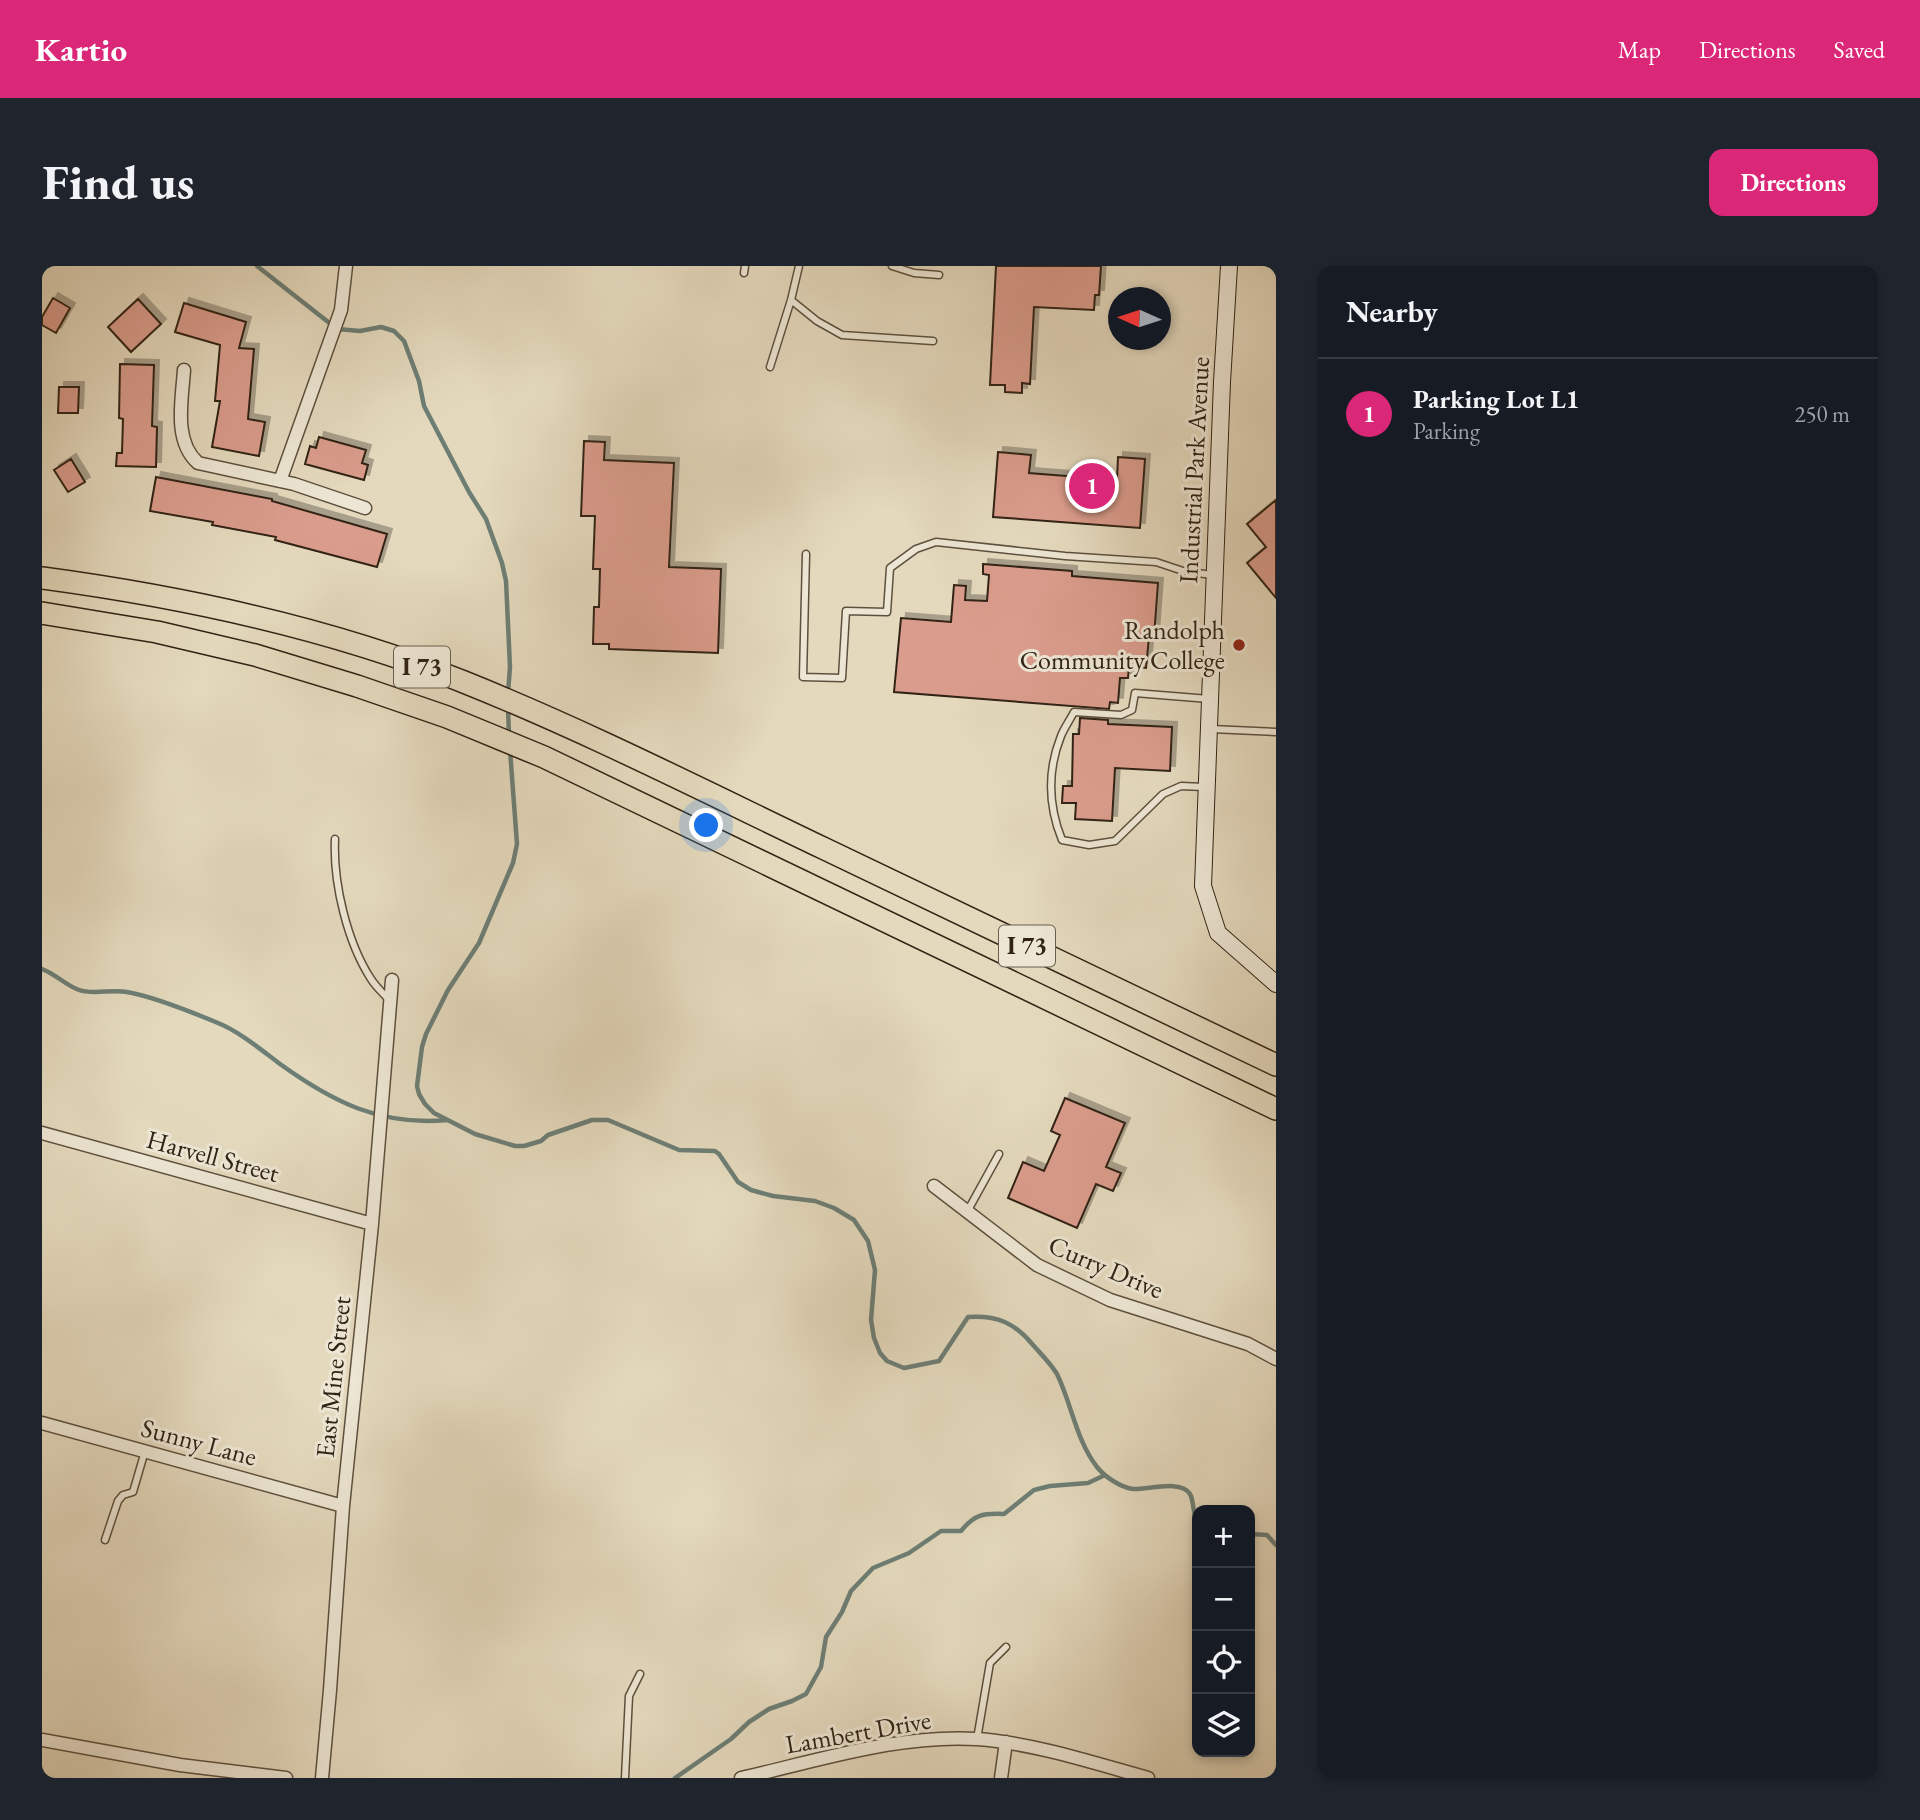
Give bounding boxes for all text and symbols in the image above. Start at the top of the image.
text: Kartio [35,28,127,71]
text: Map [1618,34,1661,65]
text: Directions [1699,34,1796,65]
text: Saved [1834,34,1885,65]
button: Directions [1709,149,1878,216]
text: Find us [42,150,194,214]
north arrow [1108,287,1171,350]
text: Nearby [1346,292,1438,331]
street label: Industrial Park Avenue [1171,356,1217,584]
text: Parking Lot L1 [1413,382,1579,416]
text: 1 [1363,399,1375,429]
text: 250 m [1794,399,1850,429]
text: Parking [1413,416,1480,446]
pin: 1 [1069,460,1115,512]
place label: Randolph Community College [1020,613,1225,677]
marker: Randolph Community College [1231,637,1247,653]
road number: I 73 [394,646,450,688]
your location [689,808,723,842]
road number: I 73 [999,926,1055,966]
street label: Harvell Street [143,1122,283,1190]
street label: Curry Drive [1043,1228,1169,1306]
street label: East Mine Street [308,1295,358,1459]
street label: Sunny Lane [137,1410,261,1474]
map controls [1192,1505,1255,1757]
button: + [1192,1505,1255,1568]
button: − [1192,1568,1255,1631]
button: locate [1192,1631,1255,1694]
button: layers [1192,1694,1255,1757]
street label: Lambert Drive [783,1703,933,1761]

